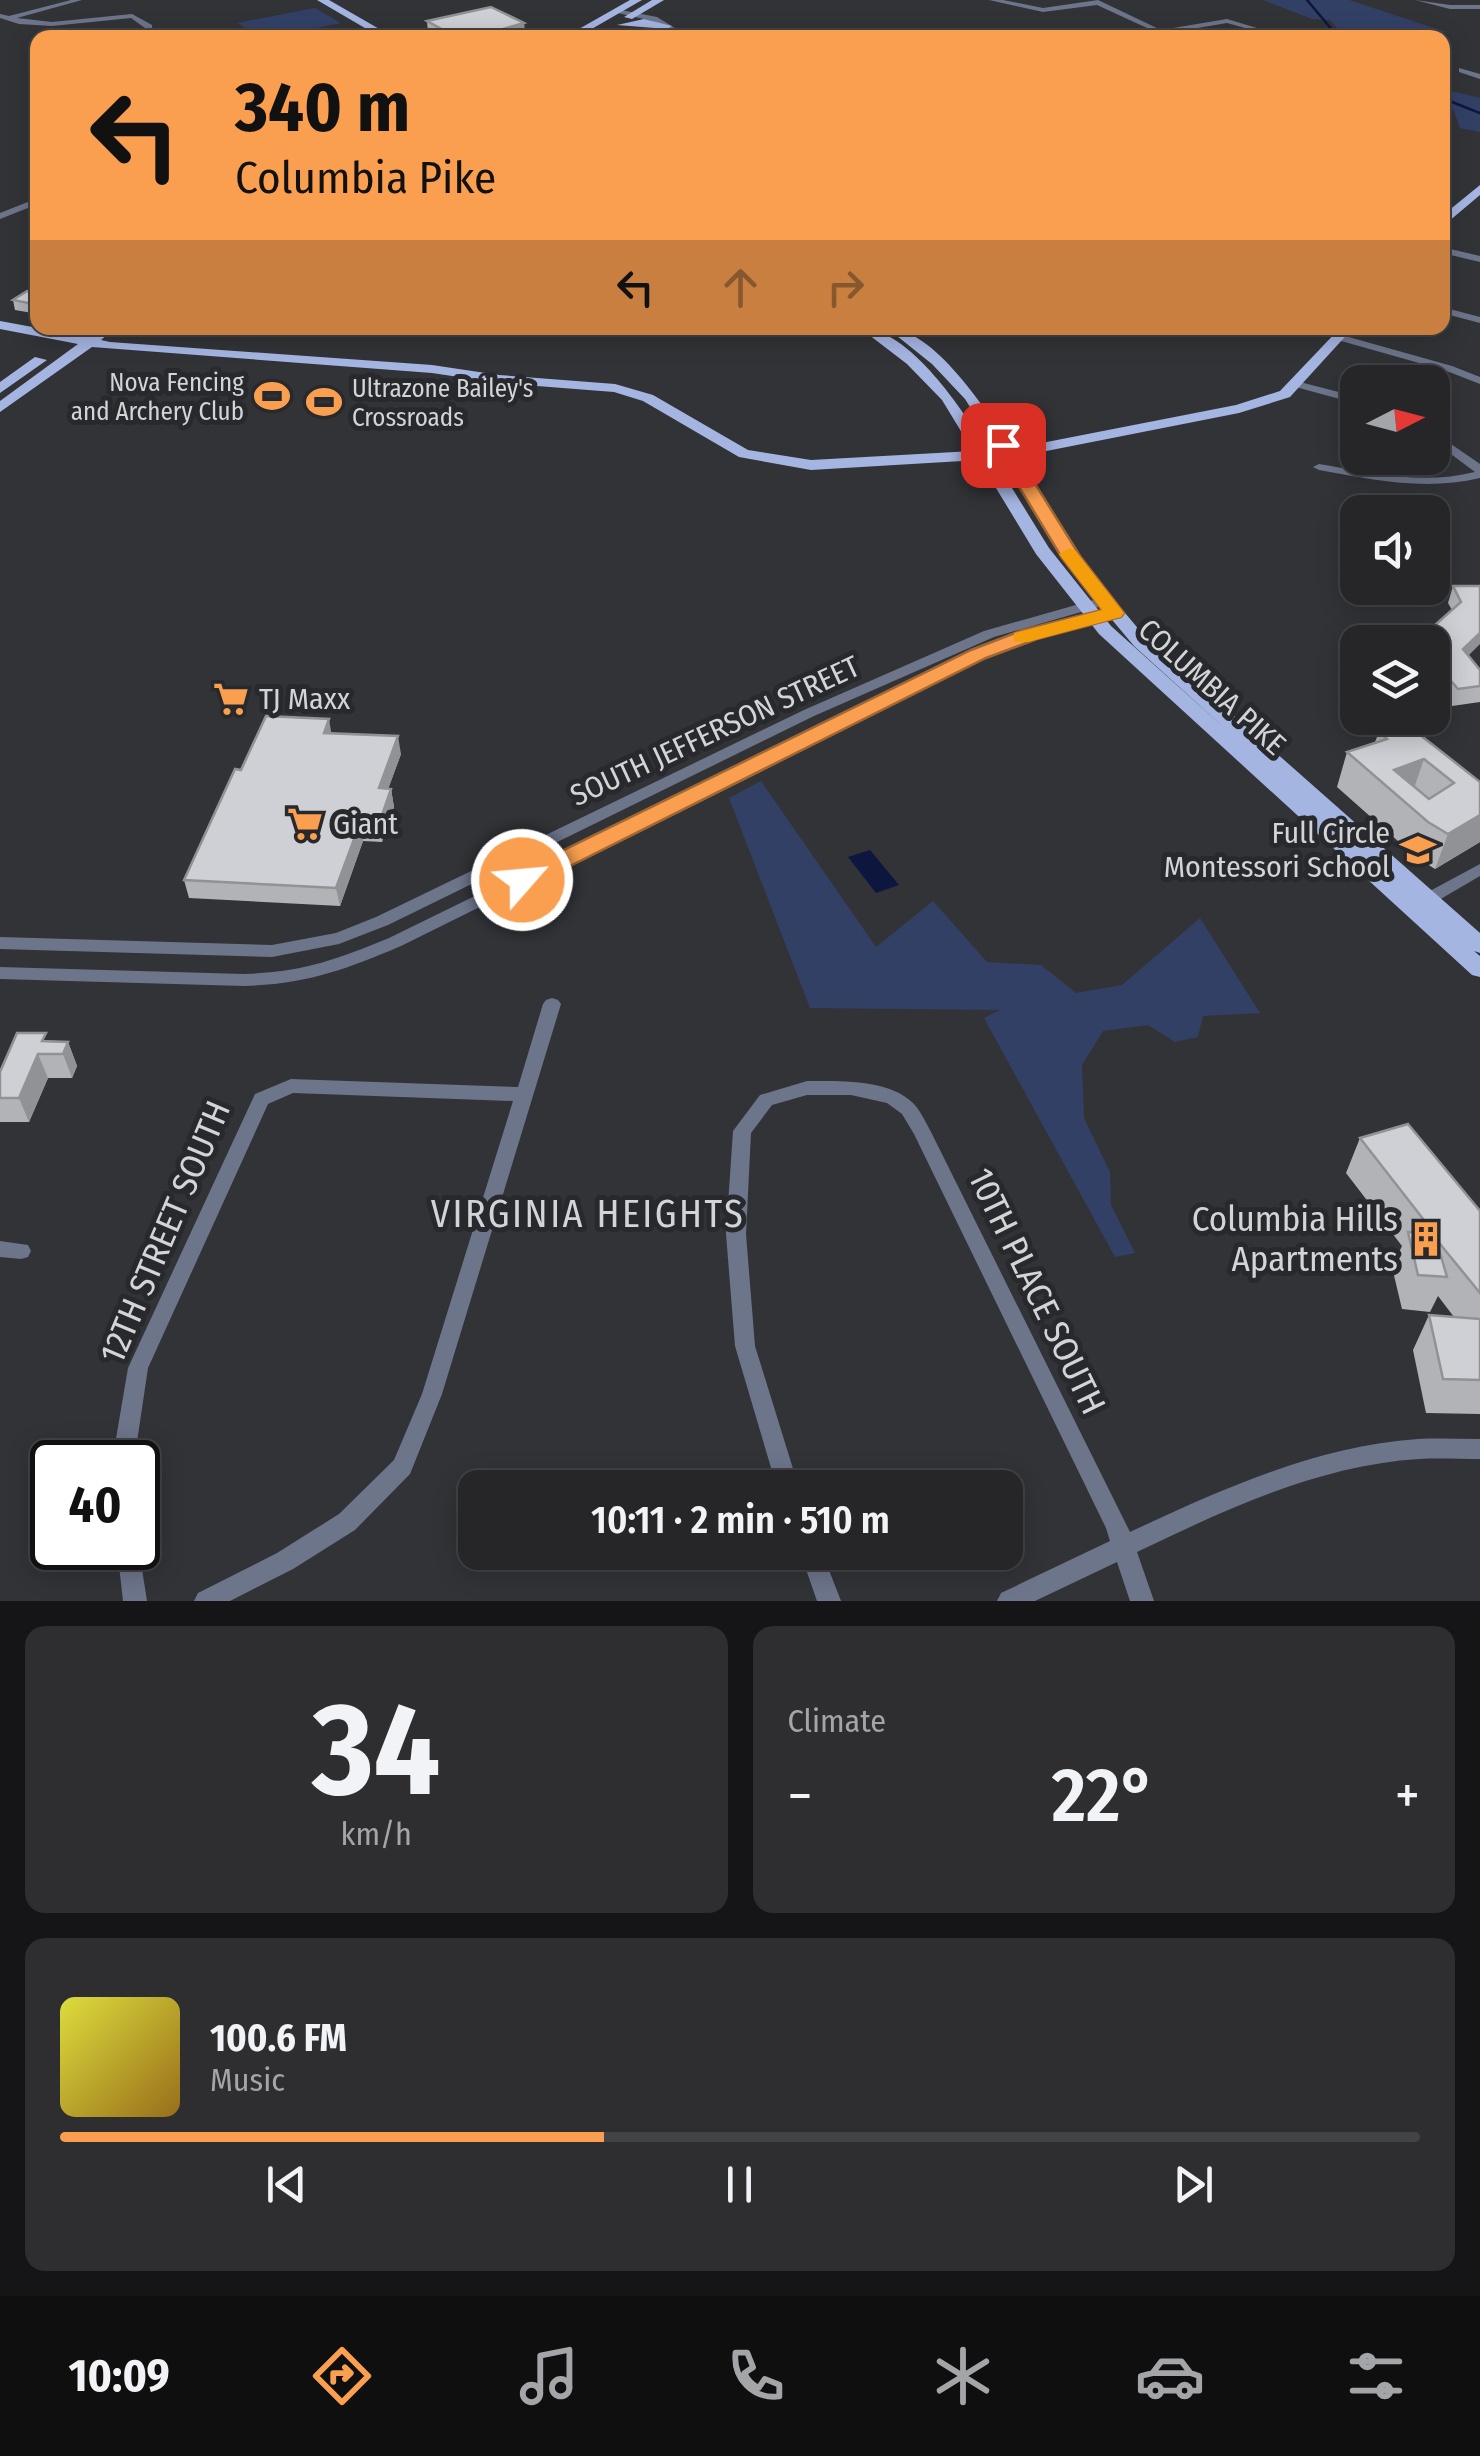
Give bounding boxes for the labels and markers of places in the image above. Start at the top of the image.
place label: Nova Fencing and Archery Club [71,368,244,427]
place label: Ultrazone Bailey's Crossroads [352,374,534,433]
sports icon: Nova Fencing and Archery Club [253,377,291,415]
sports icon: Ultrazone Bailey's Crossroads [305,383,343,421]
pin [961,403,1046,488]
supermarket icon: TJ Maxx [212,680,250,718]
place label: TJ Maxx [259,681,351,717]
supermarket icon: Giant [286,805,324,843]
place label: Giant [333,806,398,842]
place label: Full Circle Montessori School [1164,815,1390,885]
school or university icon: Full Circle Montessori School [1399,831,1437,869]
place label: Columbia Hills Apartments [1192,1198,1398,1280]
building icon: Columbia Hills Apartments [1407,1220,1445,1258]

